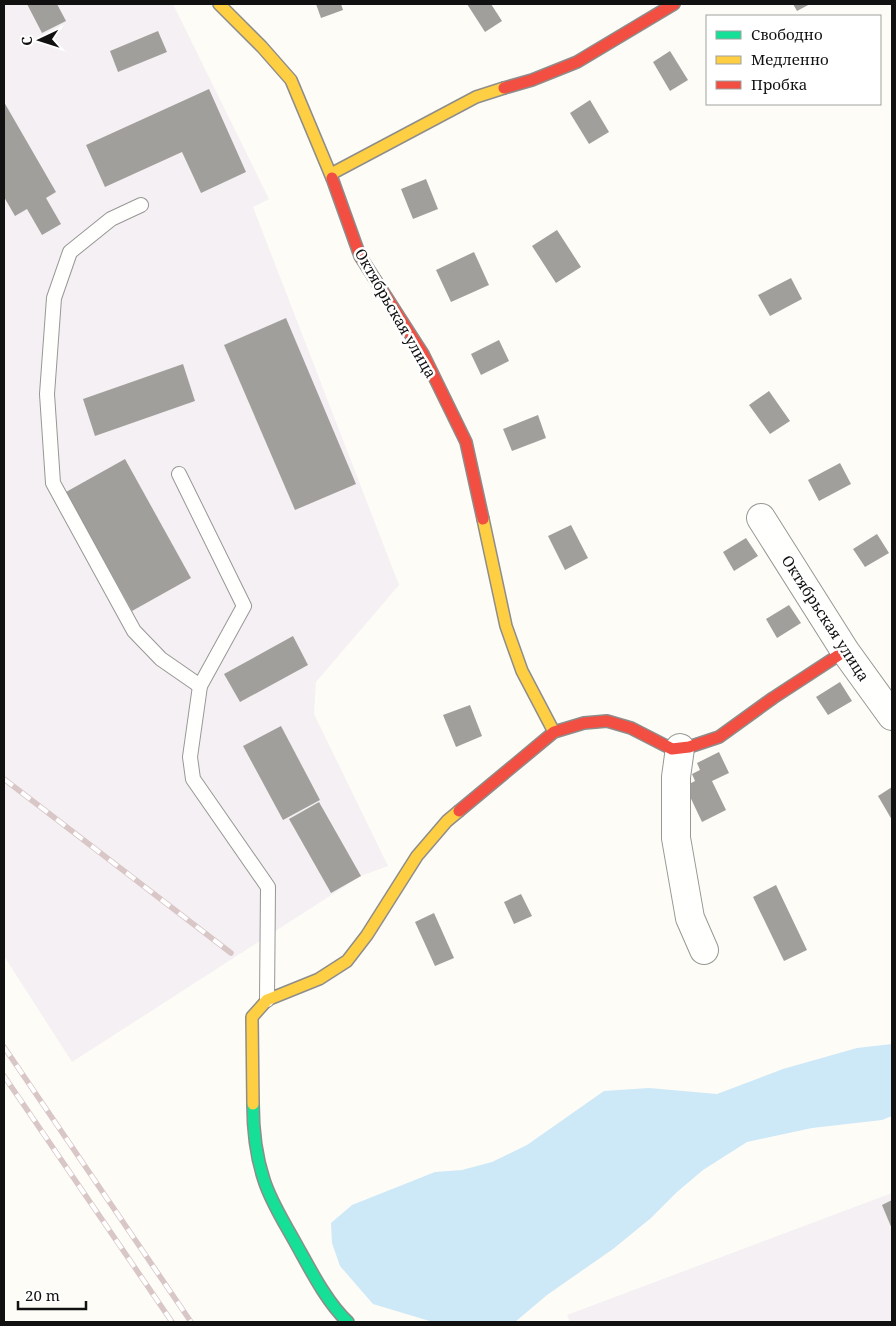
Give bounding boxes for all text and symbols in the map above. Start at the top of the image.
north arrow [15,15,65,65]
legend [706,15,881,105]
text: Свободно [751,24,823,44]
text: С [17,36,36,46]
text: Медленно [751,49,829,69]
text: Пробка [751,74,807,94]
street label: Октябрьская улица [351,245,441,381]
street label: Октябрьская улица [778,551,874,685]
scale bar [18,1278,85,1310]
text: 20 m [25,1285,60,1305]

